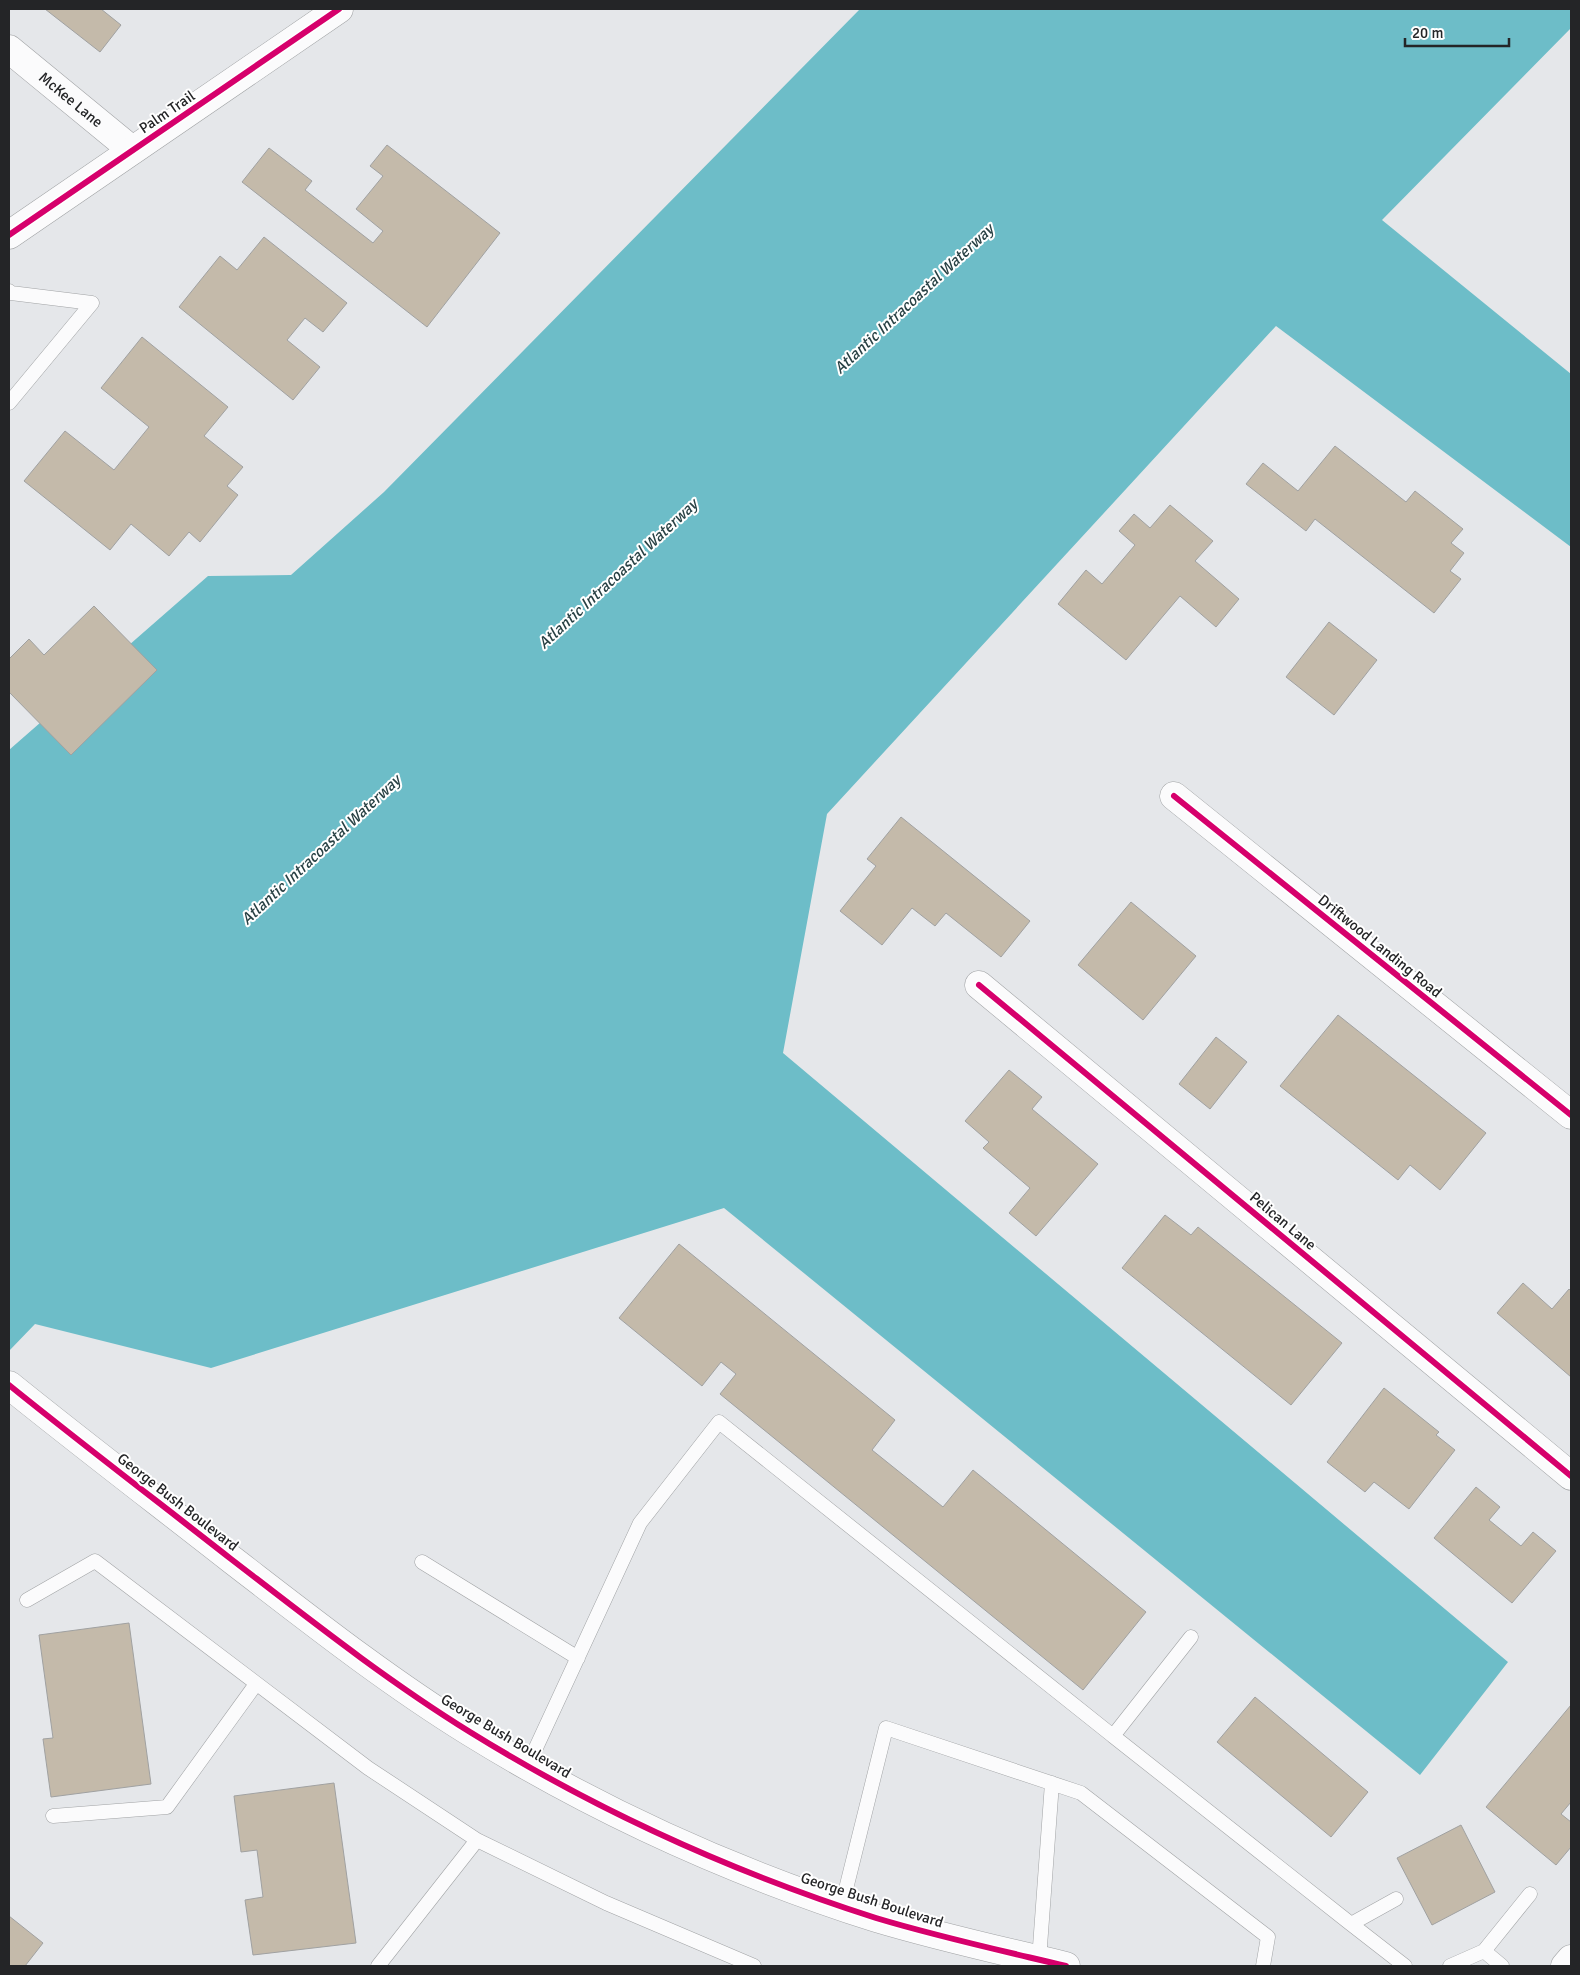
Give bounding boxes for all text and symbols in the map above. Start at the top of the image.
scale bar [1405,15,1509,47]
text: 20 m [1412,24,1443,42]
street label: McKee Lane [35,68,106,131]
street label: Palm Trail [136,87,198,137]
water label: Atlantic Intracoastal Waterway [830,218,1000,378]
water label: Atlantic Intracoastal Waterway [534,493,704,653]
water label: Atlantic Intracoastal Waterway [237,769,407,929]
street label: Driftwood Landing Road [1315,891,1445,1001]
street label: Pelican Lane [1246,1188,1320,1254]
street label: George Bush Boulevard [114,1449,242,1555]
street label: George Bush Boulevard [438,1690,574,1782]
street label: George Bush Boulevard [798,1868,946,1932]

